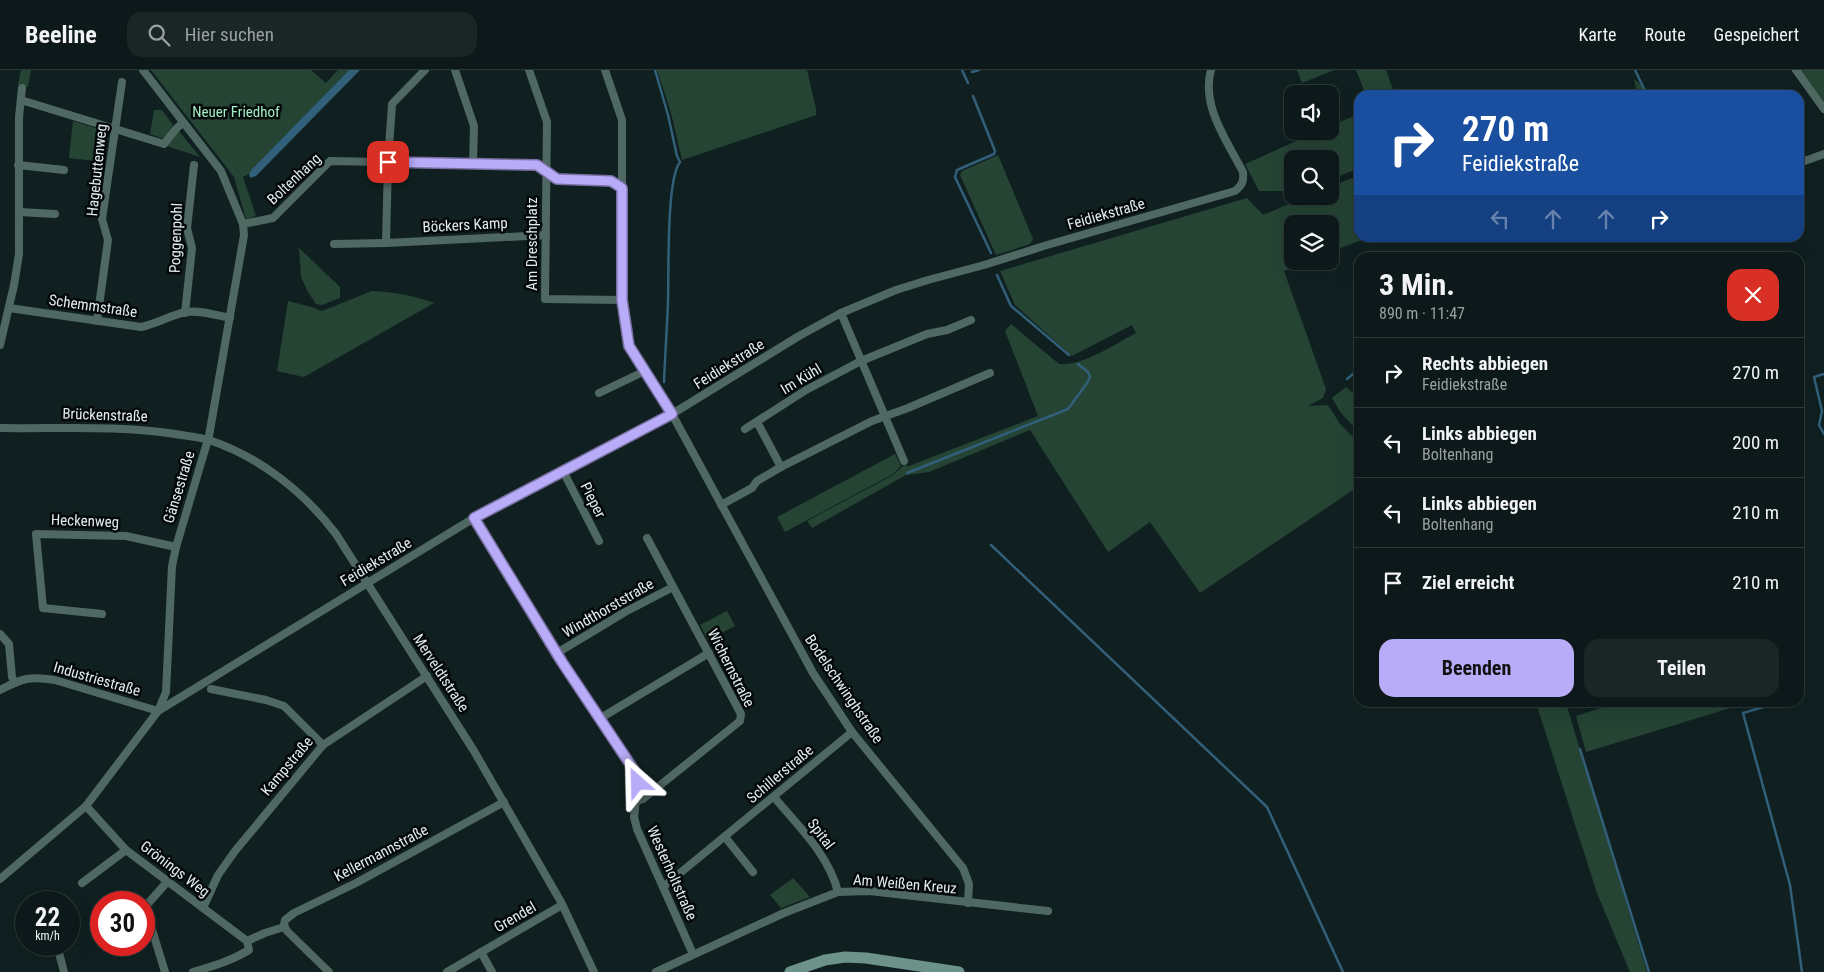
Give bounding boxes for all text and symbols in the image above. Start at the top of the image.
search box [127,12,477,57]
text: Beeline [25,21,97,49]
icon: search [145,21,173,49]
text: Hier suchen [185,23,274,46]
text: Karte [1578,24,1617,45]
text: Route [1645,24,1686,45]
text: Gespeichert [1714,24,1799,45]
map controls [1284,85,1339,270]
button: sound [1284,85,1339,140]
park label: Neuer Friedhof [192,103,280,121]
text: 270 m [1462,109,1549,150]
icon: right [1379,110,1444,175]
street label: Hagebuttenweg [83,123,111,217]
pin [367,141,409,183]
icon: arrive [374,148,402,176]
street label: Boltenhang [263,150,325,208]
button: search [1284,150,1339,205]
text: Feidiekstraße [1462,151,1579,176]
street label: Feidiekstraße [1065,194,1147,234]
street label: Am Dreschplatz [523,197,541,291]
street label: Poggenpohl [166,202,186,274]
icon: left [1486,205,1514,233]
icon: ahead [1539,205,1567,233]
icon: ahead [1592,205,1620,233]
icon: right [1645,205,1673,233]
street label: Böckers Kamp [422,214,508,236]
button: layers [1284,215,1339,270]
text: 3 Min. [1379,267,1455,302]
button: close [1727,269,1779,321]
street label: Schemmstraße [48,291,138,321]
text: 890 m · 11:47 [1379,304,1465,323]
street label: Feidiekstraße [690,335,768,393]
text: Rechts abbiegen [1422,352,1548,375]
icon: right [1379,359,1407,387]
street label: Im Kühl [777,360,825,398]
text: 270 m [1732,361,1779,384]
text: Feidiekstraße [1422,375,1507,394]
street label: Brückenstraße [62,405,148,425]
text: Links abbiegen [1422,422,1537,445]
icon: left [1379,429,1407,457]
text: 200 m [1732,431,1779,454]
text: Boltenhang [1422,445,1493,464]
street label: Gänsestraße [159,449,199,525]
street label: Pieper [576,479,610,521]
text: Links abbiegen [1422,492,1537,515]
icon: left [1379,499,1407,527]
text: 210 m [1732,501,1779,524]
street label: Heckenweg [51,511,119,531]
text: Boltenhang [1422,515,1493,534]
street label: Feidiekstraße [337,534,415,590]
icon: arrive [1379,569,1407,597]
text: Ziel erreicht [1422,571,1514,594]
text: 210 m [1732,571,1779,594]
street label: Windthorststraße [559,575,657,641]
street label: Wichernstraße [704,626,758,710]
street label: Merveldtstraße [409,631,473,715]
street label: Bodelschwinghstraße [801,631,887,747]
button: Beenden [1379,639,1574,697]
button: Teilen [1584,639,1779,697]
street label: Industriestraße [51,658,143,700]
street label: Kampstraße [257,733,317,799]
street label: Schillerstraße [743,741,817,807]
position arrow [611,756,663,808]
street label: Spital [804,815,838,853]
street label: Kellermannstraße [331,821,431,885]
street label: Westerholtstraße [643,823,701,923]
street label: Grönings Weg [137,837,213,901]
street label: Am Weißen Kreuz [852,870,958,898]
speed limit sign: 30 [90,891,155,956]
street label: Grendel [491,898,539,936]
text: 22 [35,903,60,932]
text: km/h [35,929,60,943]

